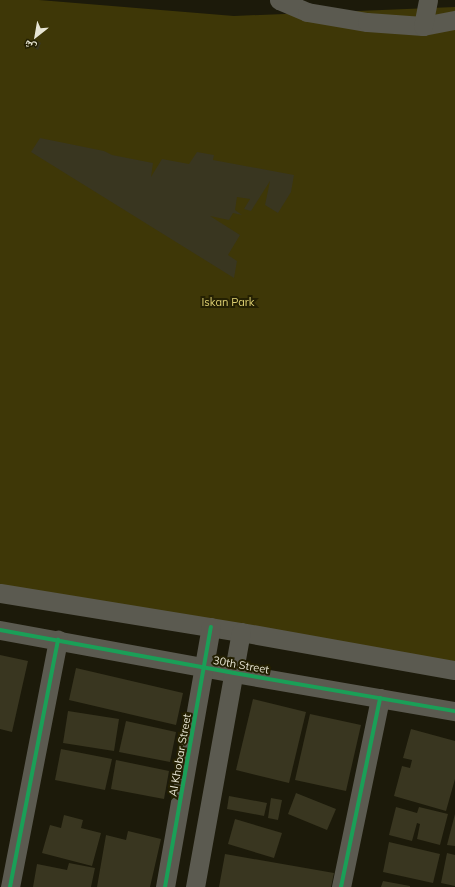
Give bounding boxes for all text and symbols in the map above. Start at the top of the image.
north arrow [16,16,56,56]
text: ش [21,37,38,55]
park label: Iskan Park [202,295,254,309]
street label: 30th Street [212,654,270,676]
street label: Al Khobar Street [166,713,194,797]

